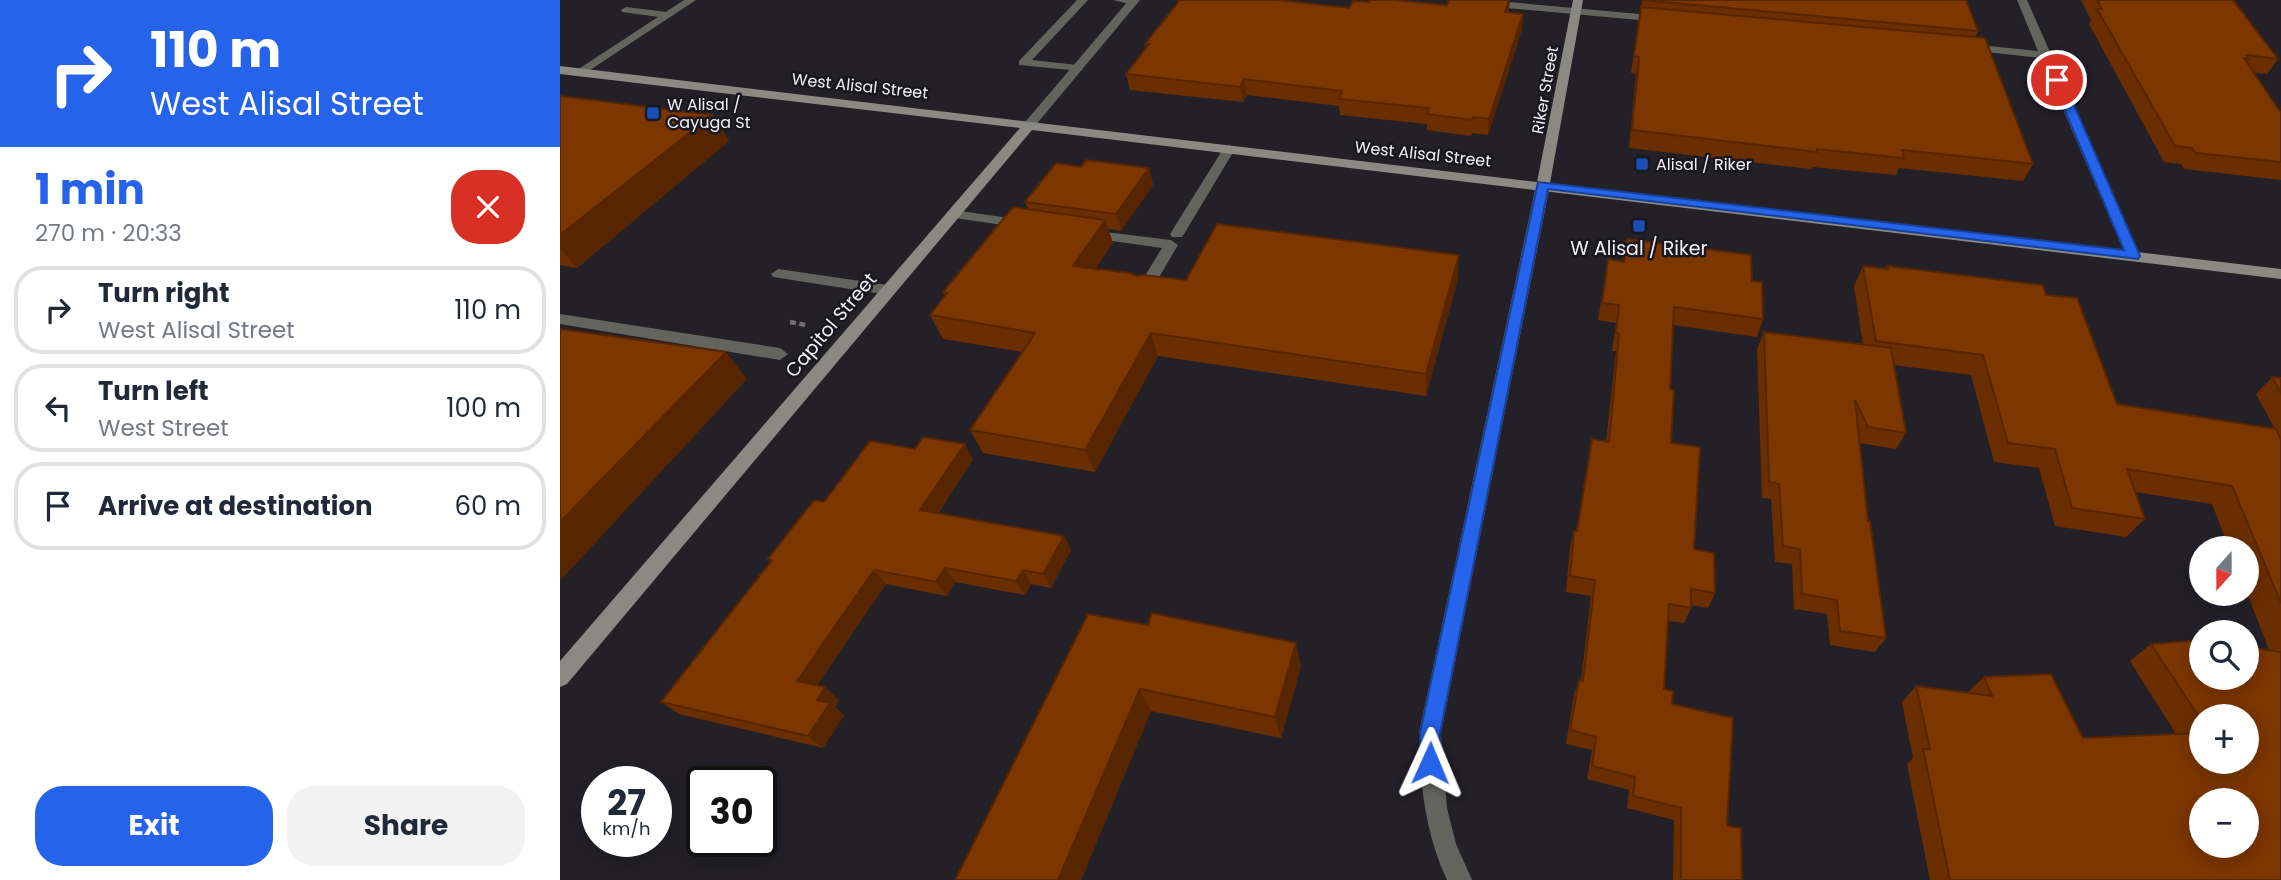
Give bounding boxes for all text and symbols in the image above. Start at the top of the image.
text: 110 m [150,16,281,84]
icon: right [35,28,126,119]
street label: Riker Street [1526,44,1564,136]
pin [2027,50,2087,110]
icon: arrive [2038,61,2076,99]
street label: West Alisal Street [791,67,929,105]
text: West Alisal Street [150,81,424,126]
place label: W Alisal / Cayuga St [667,93,751,134]
marker: W Alisal / Cayuga St [645,105,661,121]
street label: West Alisal Street [1354,135,1492,173]
place label: Alisal / Riker [1656,153,1752,176]
marker: Alisal / Riker [1634,156,1650,172]
text: 1 min [35,160,145,219]
button: close [451,170,525,244]
text: 270 m · 20:33 [35,217,182,249]
marker: W Alisal / Riker [1631,218,1647,234]
place label: W Alisal / Riker [1570,235,1708,262]
street label: Capitol Street [779,267,883,383]
text: Turn right [98,275,230,311]
icon: right [39,291,77,329]
text: 110 m [454,292,521,328]
text: West Alisal Street [98,314,295,346]
text: Turn left [98,373,209,409]
icon: left [39,389,77,427]
text: 100 m [446,390,521,426]
text: West Street [98,412,229,444]
icon: arrive [39,487,77,525]
text: Arrive at destination [98,488,373,524]
text: 60 m [454,488,521,524]
north arrow [2189,536,2259,606]
map controls [2189,536,2259,858]
button: search [2189,620,2259,690]
button: + [2189,704,2259,774]
position arrow [1393,726,1467,800]
speed limit sign: 30 [686,766,777,857]
text: 27 [607,778,646,827]
button: Exit [35,786,273,866]
button: Share [287,786,525,866]
button: − [2189,788,2259,858]
text: km/h [603,816,650,841]

